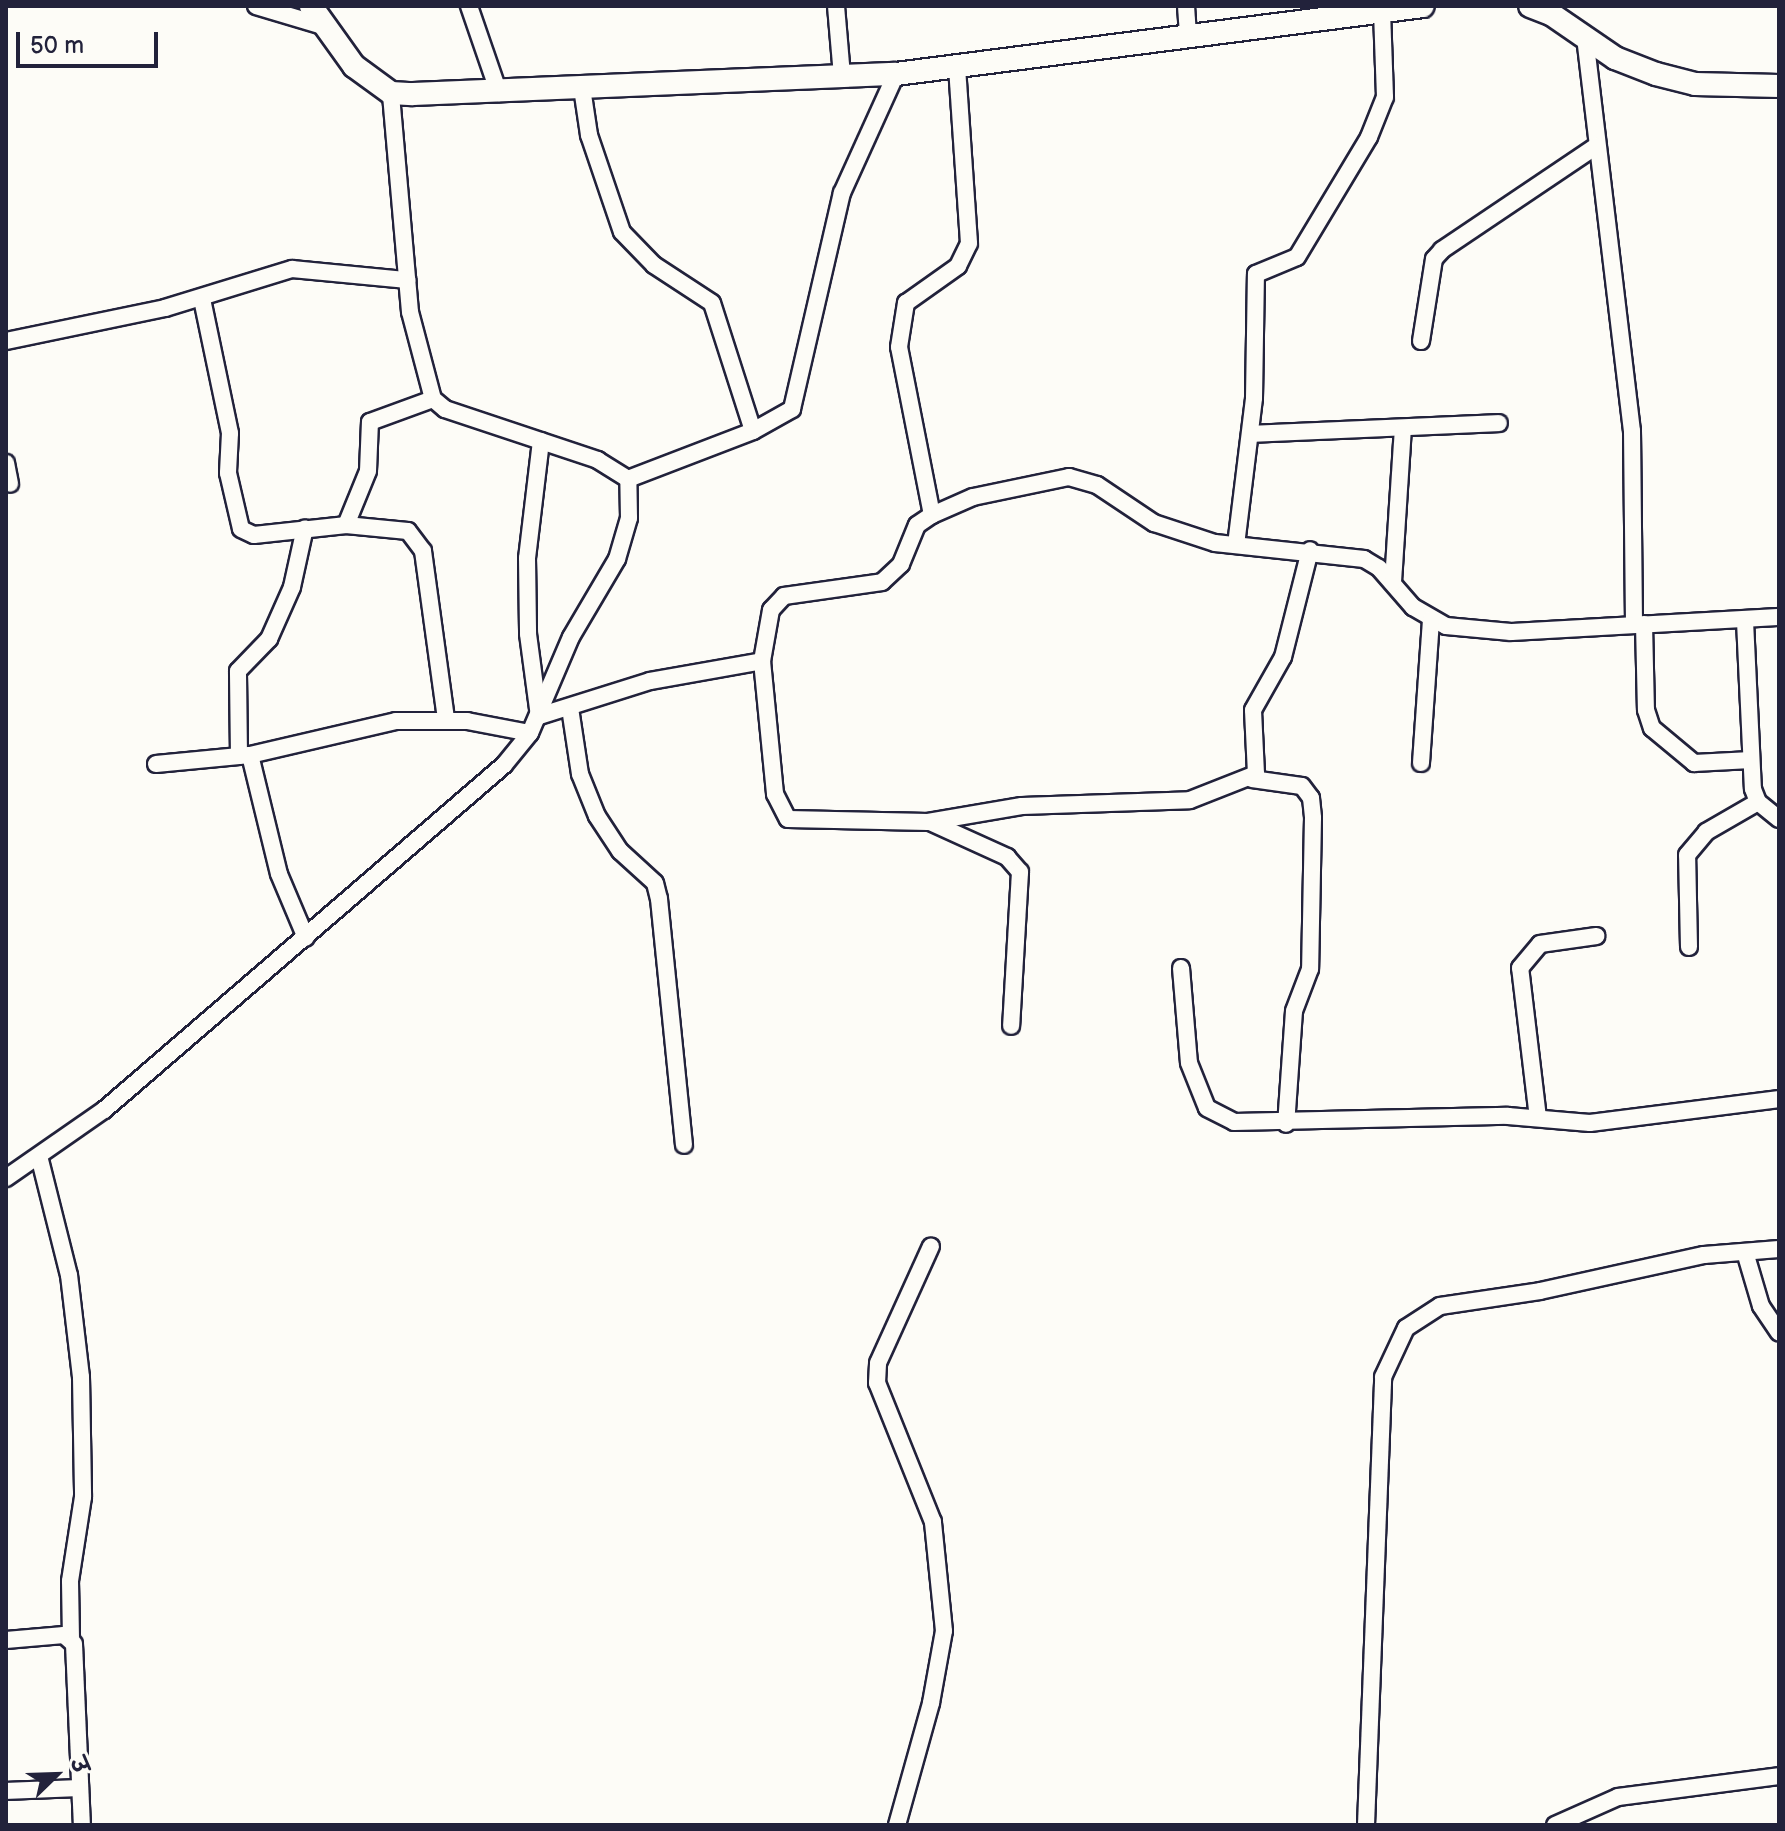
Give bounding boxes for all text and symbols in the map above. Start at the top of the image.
scale bar [20,16,162,66]
text: 50 m [30,31,84,60]
north arrow [16,1735,96,1815]
text: उ [63,1753,94,1777]

